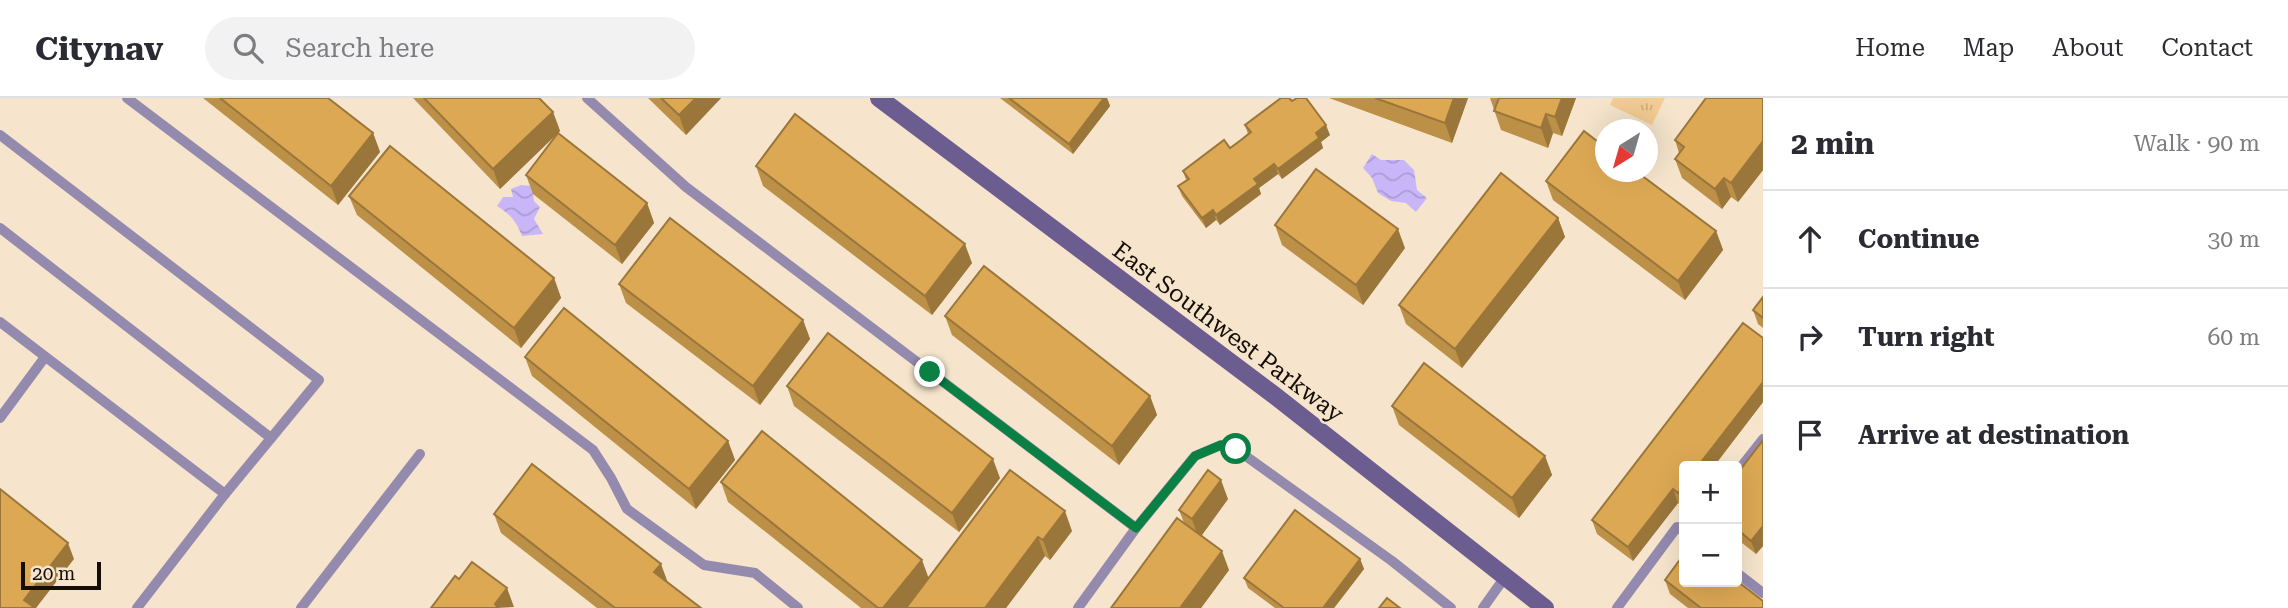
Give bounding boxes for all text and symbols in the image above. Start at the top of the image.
search box [205,17,695,80]
text: Citynav [35,29,163,68]
icon: search [229,29,267,67]
text: Search here [285,33,434,63]
text: Home [1855,34,1925,62]
text: Map [1963,34,2014,62]
text: About [2052,34,2123,62]
text: Contact [2161,34,2253,62]
north arrow [1595,119,1658,182]
text: 2 min [1791,126,1874,161]
text: Walk · 90 m [2133,130,2260,157]
icon: ahead [1791,220,1829,258]
text: Continue [1858,224,1980,254]
text: 30 m [2207,226,2260,253]
street label: East Southwest Parkway [1107,236,1350,428]
icon: right [1791,318,1829,356]
text: Turn right [1858,322,1994,352]
text: 60 m [2207,324,2260,351]
route end [914,356,945,387]
icon: arrive [1791,416,1829,454]
text: Arrive at destination [1858,420,2129,450]
route start [1220,433,1251,464]
map controls [1679,461,1742,587]
button: + [1679,461,1742,524]
button: − [1679,524,1742,587]
scale bar [21,559,102,591]
text: 20 m [32,562,75,585]

